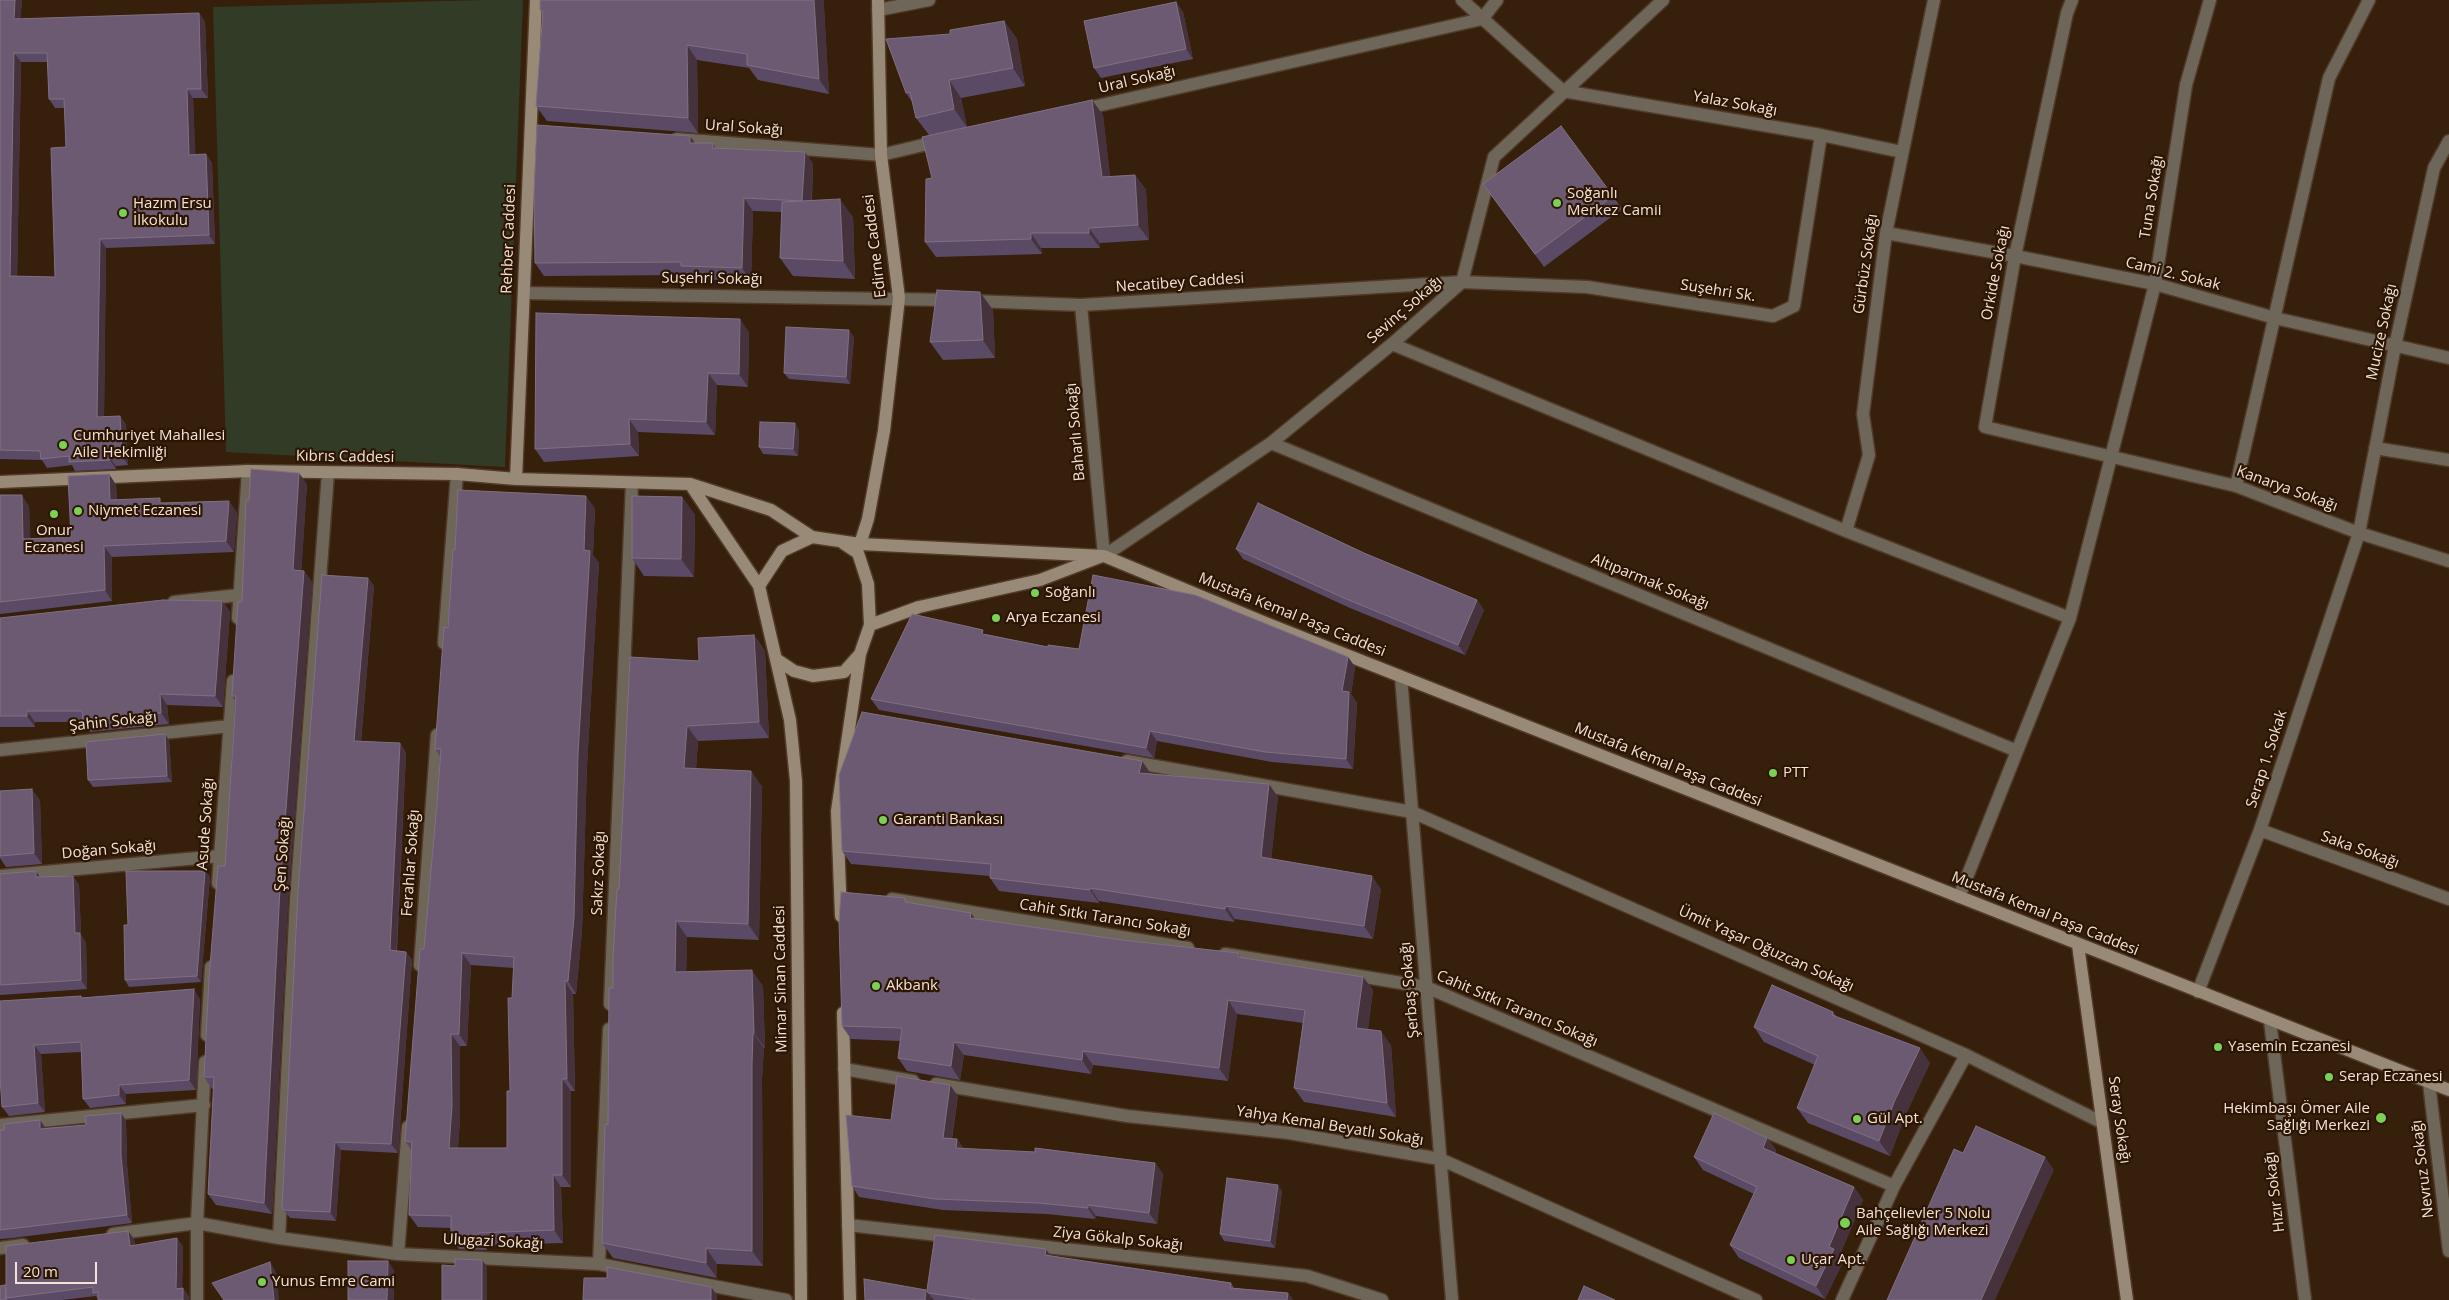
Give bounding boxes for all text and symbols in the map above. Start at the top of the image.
street label: Ural Sokağı [1097,62,1177,98]
street label: Yalaz Sokağı [1692,88,1778,120]
street label: Ural Sokağı [704,116,784,140]
street label: Tuna Sokağı [2137,154,2167,240]
street label: Rehber Caddesi [498,184,520,294]
place label: Soğanlı Merkez Camii [1567,185,1662,220]
street label: Edirne Caddesi [860,193,890,299]
place label: Hazım Ersu İlkokulu [133,195,212,230]
marker: Soğanlı Merkez Camii [1551,197,1563,209]
marker: Hazım Ersu İlkokulu [117,207,129,219]
street label: Gürbüz Sokağı [1850,213,1882,315]
street label: Orkide Sokağı [1978,224,2014,322]
street label: Cami 2. Sokak [2124,254,2222,294]
street label: Suşehri Sokağı [661,269,763,289]
street label: Necatibey Caddesi [1115,270,1245,296]
street label: Sevinç Sokağı [1364,273,1446,347]
street label: Suşehri Sk. [1679,276,1757,306]
street label: Mucize Sokağı [2363,282,2401,382]
street label: Baharlı Sokağı [1063,382,1089,482]
place label: Cumhuriyet Mahallesi Aile Hekimliği [73,427,225,462]
marker: Cumhuriyet Mahallesi Aile Hekimliği [57,439,69,451]
street label: Kıbrıs Caddesi [296,447,394,467]
street label: Kanarya Sokağı [2234,462,2340,516]
place label: Niymet Eczanesi [88,502,202,520]
marker: Niymet Eczanesi [72,505,84,517]
marker: Onur Eczanesi [48,508,60,520]
place label: Onur Eczanesi [24,522,84,557]
street label: Altıparmak Sokağı [1588,550,1712,614]
street label: Mustafa Kemal Paşa Caddesi [1196,569,1388,661]
place label: Soğanlı [1045,584,1096,602]
marker: Soğanlı [1029,587,1041,599]
place label: Arya Eczanesi [1006,609,1101,627]
marker: Arya Eczanesi [990,612,1002,624]
street label: Şahin Sokağı [68,708,158,736]
street label: Serap 1. Sokak [2243,708,2291,810]
street label: Mustafa Kemal Paşa Caddesi [1572,719,1764,811]
place label: PTT [1783,764,1809,782]
marker: PTT [1767,767,1779,779]
street label: Asude Sokağı [194,777,218,871]
street label: Ferahlar Sokağı [398,809,424,917]
place label: Garanti Bankası [893,811,1003,829]
marker: Garanti Bankası [877,814,889,826]
street label: Şen Sokağı [271,816,295,892]
street label: Saka Sokağı [2318,828,2402,872]
street label: Sakız Sokağı [589,830,609,916]
street label: Doğan Sokağı [61,837,157,863]
street label: Mustafa Kemal Paşa Caddesi [1949,868,2141,960]
street label: Cahit Sıtkı Tarancı Sokağı [1018,896,1192,940]
street label: Ümit Yaşar Oğuzcan Sokağı [1675,902,1857,996]
street label: Mimar Sinan Caddesi [771,905,791,1053]
street label: Şerbaş Sokağı [1397,941,1423,1039]
street label: Cahit Sıtkı Tarancı Sokağı [1434,967,1600,1051]
place label: Akbank [886,977,938,995]
marker: Akbank [870,980,882,992]
place label: Yasemin Eczanesi [2228,1038,2351,1056]
marker: Yasemin Eczanesi [2212,1041,2224,1053]
place label: Serap Eczanesi [2339,1068,2443,1086]
marker: Serap Eczanesi [2323,1071,2335,1083]
street label: Seray Sokağı [2104,1075,2134,1165]
place label: Hekimbaşı Ömer Aile Sağlığı Merkezi [2223,1100,2370,1135]
street label: Yahya Kemal Beyatlı Sokağı [1235,1102,1425,1150]
place label: Gül Apt. [1867,1110,1923,1128]
marker: Hekimbaşı Ömer Aile Sağlığı Merkezi [2374,1111,2388,1125]
marker: Gül Apt. [1851,1113,1863,1125]
street label: Nevruz Sokağı [2408,1119,2438,1219]
street label: Hızır Sokağı [2261,1151,2289,1233]
place label: Bahçelievler 5 Nolu Aile Sağlığı Merkezi [1856,1205,1990,1240]
marker: Bahçelievler 5 Nolu Aile Sağlığı Merkezi [1838,1216,1852,1230]
street label: Ziya Gökalp Sokağı [1052,1223,1184,1255]
street label: Ulugazi Sokağı [442,1230,544,1254]
place label: Uçar Apt. [1801,1251,1865,1269]
scale bar [18,1252,100,1284]
marker: Uçar Apt. [1785,1254,1797,1266]
text: 20 m [23,1261,58,1281]
place label: Yunus Emre Cami [272,1273,395,1291]
marker: Yunus Emre Cami [256,1276,268,1288]

